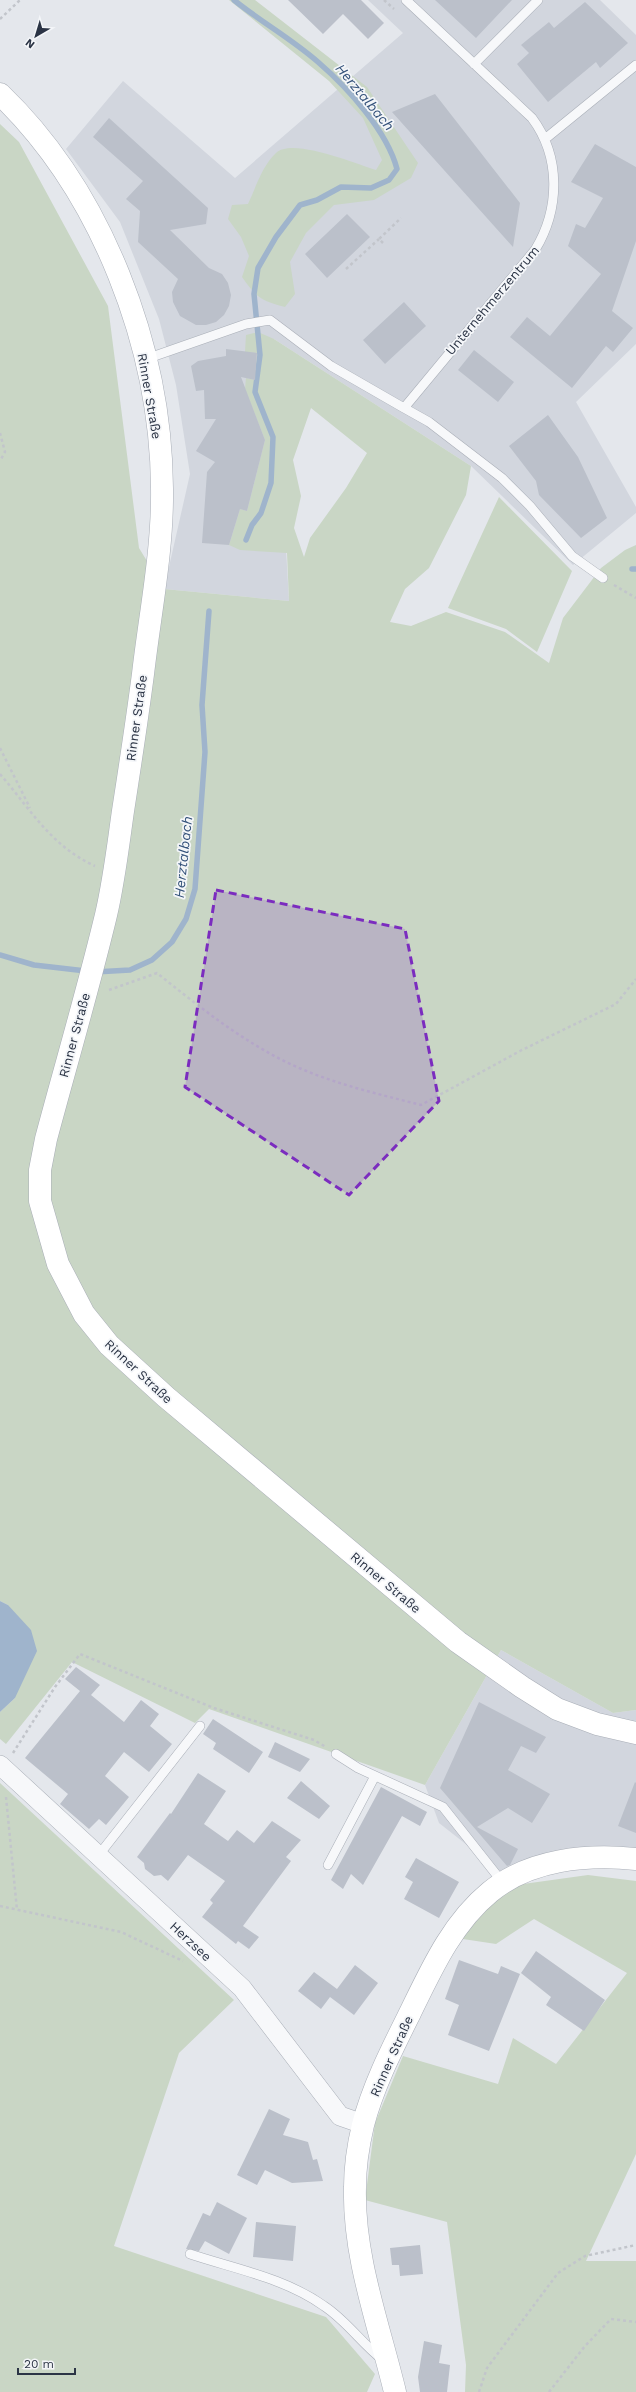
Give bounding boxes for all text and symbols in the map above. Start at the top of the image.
north arrow [16,16,56,56]
text: N [23,36,37,51]
water label: Herztalbach [332,60,398,134]
street label: Unternehmerzentrum [442,243,542,358]
street label: Rinner Straße [135,352,164,440]
street label: Rinner Straße [123,674,150,762]
water label: Herztalbach [171,815,195,899]
street label: Rinner Straße [56,991,93,1079]
street label: Rinner Straße [102,1336,176,1406]
street label: Rinner Straße [348,1549,424,1616]
street label: Herzsee [167,1918,214,1964]
street label: Rinner Straße [367,2013,416,2099]
scale bar [18,2350,75,2376]
text: 20 m [24,2357,54,2371]

